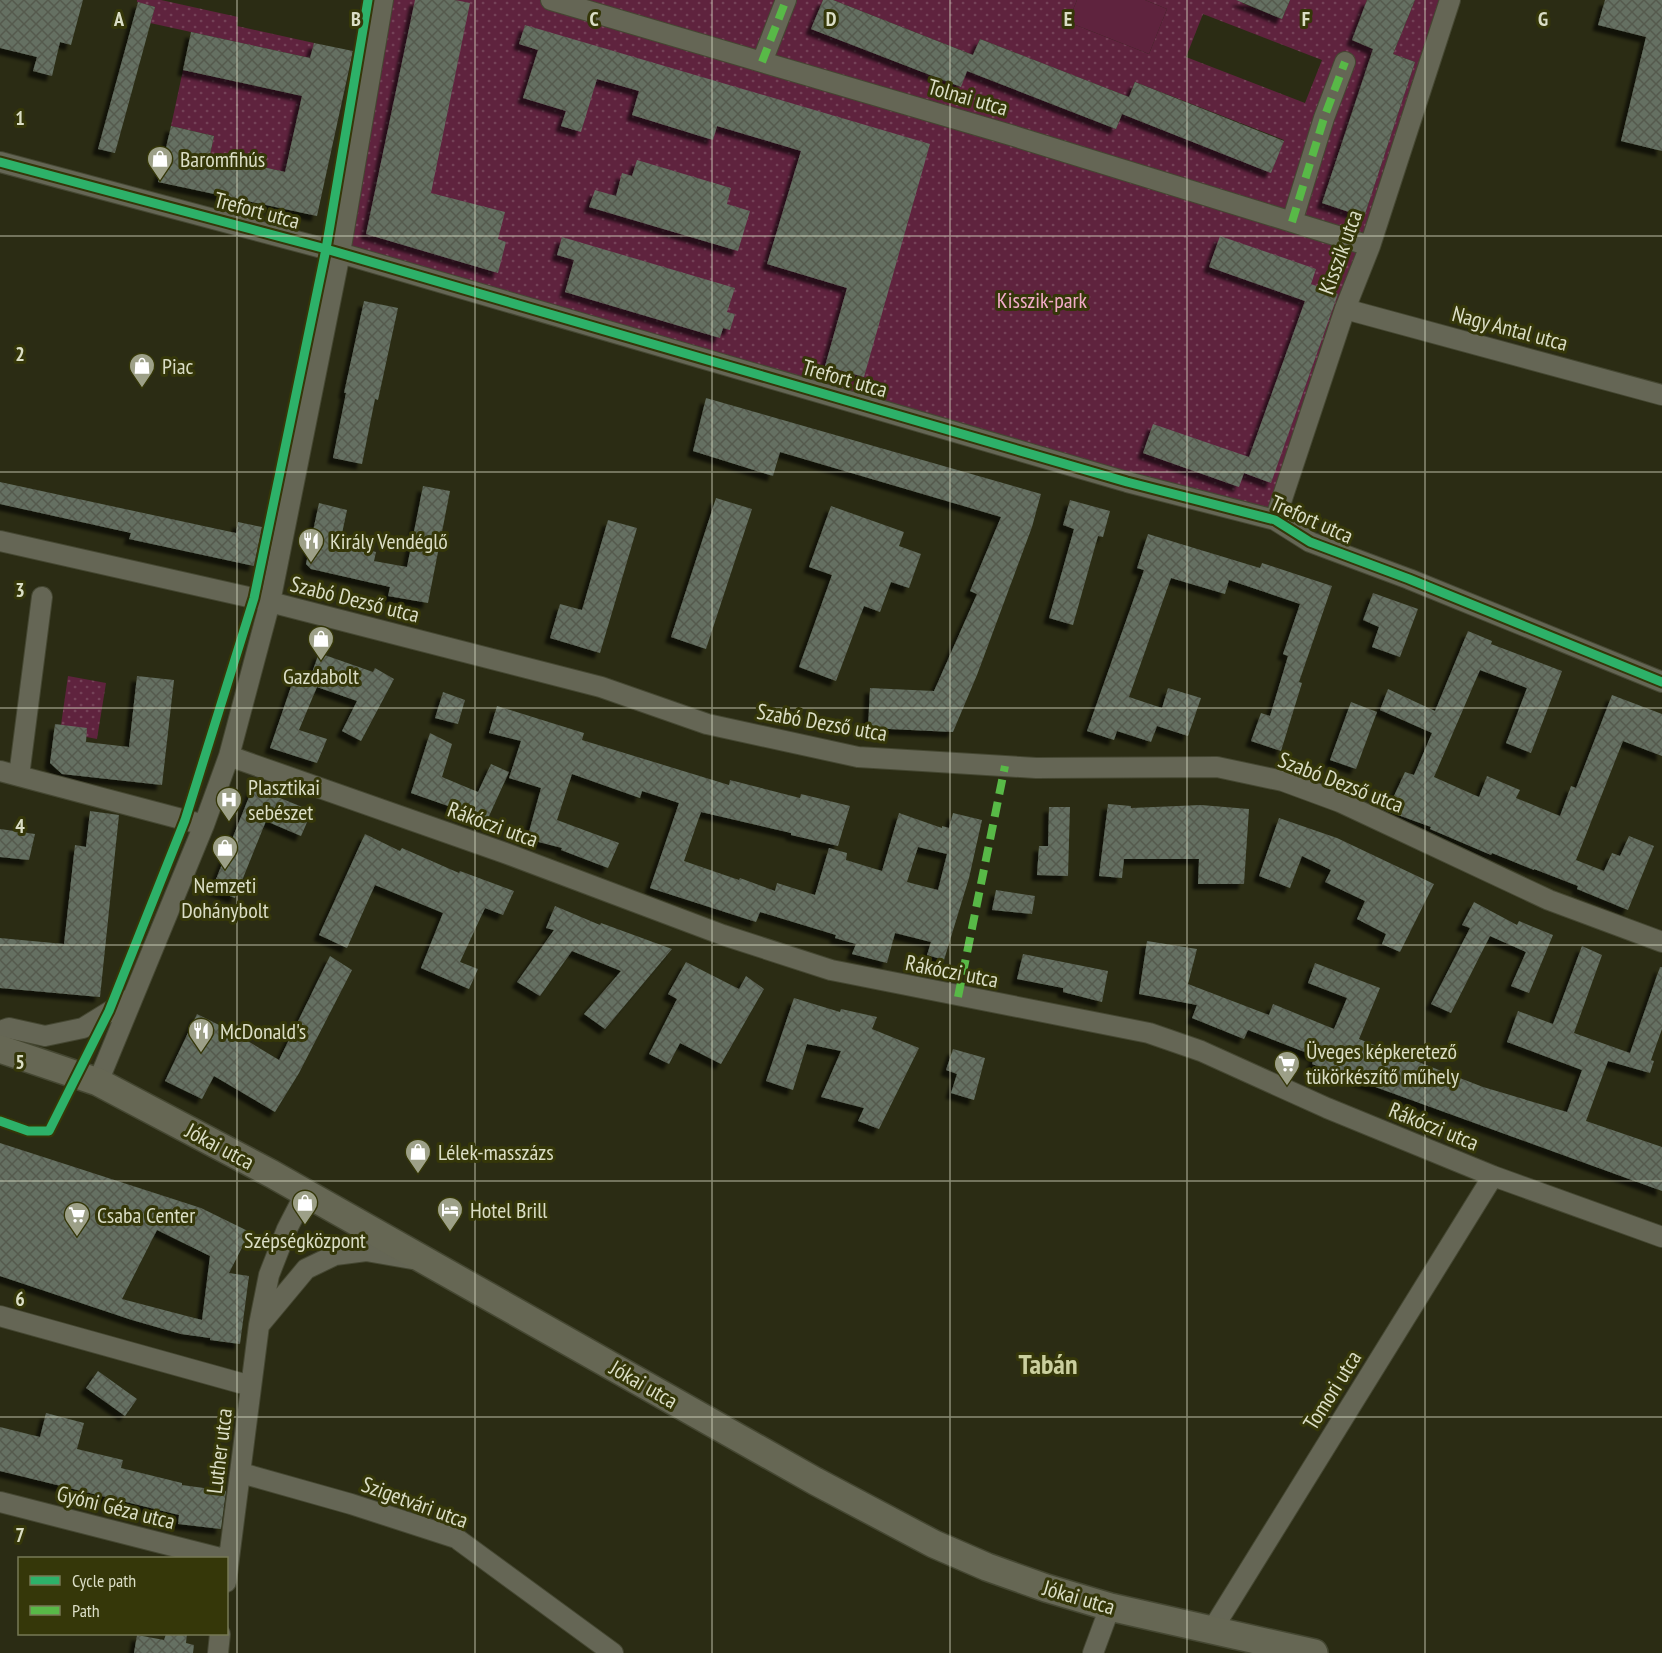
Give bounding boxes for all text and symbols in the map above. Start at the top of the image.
text: A [113,6,125,32]
text: B [351,6,361,32]
text: C [589,6,599,32]
text: D [826,6,837,32]
text: E [1064,6,1072,32]
text: F [1302,6,1310,32]
text: G [1538,6,1548,32]
street label: Tolnai utca [925,72,1011,122]
text: 1 [15,105,25,131]
shop icon: Baromfihús [145,144,175,182]
place label: Baromfihús [180,145,265,173]
street label: Trefort utca [211,185,303,235]
street label: Kisszik utca [1312,206,1368,298]
park label: Kisszik-park [997,286,1088,314]
street label: Nagy Antal utca [1449,299,1571,357]
text: 2 [15,341,25,367]
shop icon: Piac [127,351,157,389]
place label: Piac [162,352,193,380]
street label: Trefort utca [799,352,891,404]
street label: Trefort utca [1266,488,1358,550]
restaurant icon: Király Vendéglő [296,526,326,564]
place label: Király Vendéglő [330,527,448,555]
street label: Szabó Dezső utca [288,569,422,629]
text: 3 [15,577,25,603]
shop icon: Gazdabolt [306,624,336,662]
place label: Gazdabolt [283,662,359,690]
street label: Szabó Dezső utca [755,697,889,747]
street label: Szabó Dezső utca [1274,745,1408,819]
place label: Plasztikai sebészet [248,773,320,826]
hospital icon: Plasztikai sebészet [214,785,244,823]
street label: Rákóczi utca [444,795,542,853]
text: 4 [15,813,25,839]
shop icon: Nemzeti Dohánybolt [210,833,240,871]
place label: Nemzeti Dohánybolt [181,871,269,924]
street label: Rákóczi utca [903,948,1001,994]
restaurant icon: McDonald's [186,1016,216,1054]
place label: McDonald's [220,1017,306,1045]
place label: Üveges képkeretező tükörkészítő műhely [1306,1037,1460,1090]
text: 5 [15,1049,25,1075]
supermarket icon: Üveges képkeretező tükörkészítő műhely [1272,1049,1302,1087]
street label: Rákóczi utca [1385,1095,1483,1157]
street label: Jókai utca [180,1116,259,1176]
shop icon: Lélek-masszázs [403,1137,433,1175]
place label: Lélek-masszázs [438,1138,554,1166]
shop icon: Szépségközpont [290,1188,320,1226]
hotel icon: Hotel Brill [435,1195,465,1233]
place label: Hotel Brill [470,1196,548,1224]
supermarket icon: Csaba Center [62,1200,92,1238]
place label: Csaba Center [97,1201,195,1229]
place label: Szépségközpont [244,1226,366,1254]
text: 6 [15,1286,25,1312]
district label: Tabán [1019,1345,1077,1382]
street label: Tomori utca [1297,1345,1367,1435]
street label: Jókai utca [604,1353,683,1415]
street label: Luther utca [200,1407,238,1495]
street label: Szigetvári utca [358,1470,472,1534]
street label: Gyóni Géza utca [54,1479,178,1535]
text: 7 [15,1522,25,1548]
legend [18,1557,228,1635]
text: Cycle path [72,1569,136,1592]
street label: Jókai utca [1039,1573,1118,1621]
text: Path [72,1599,100,1622]

